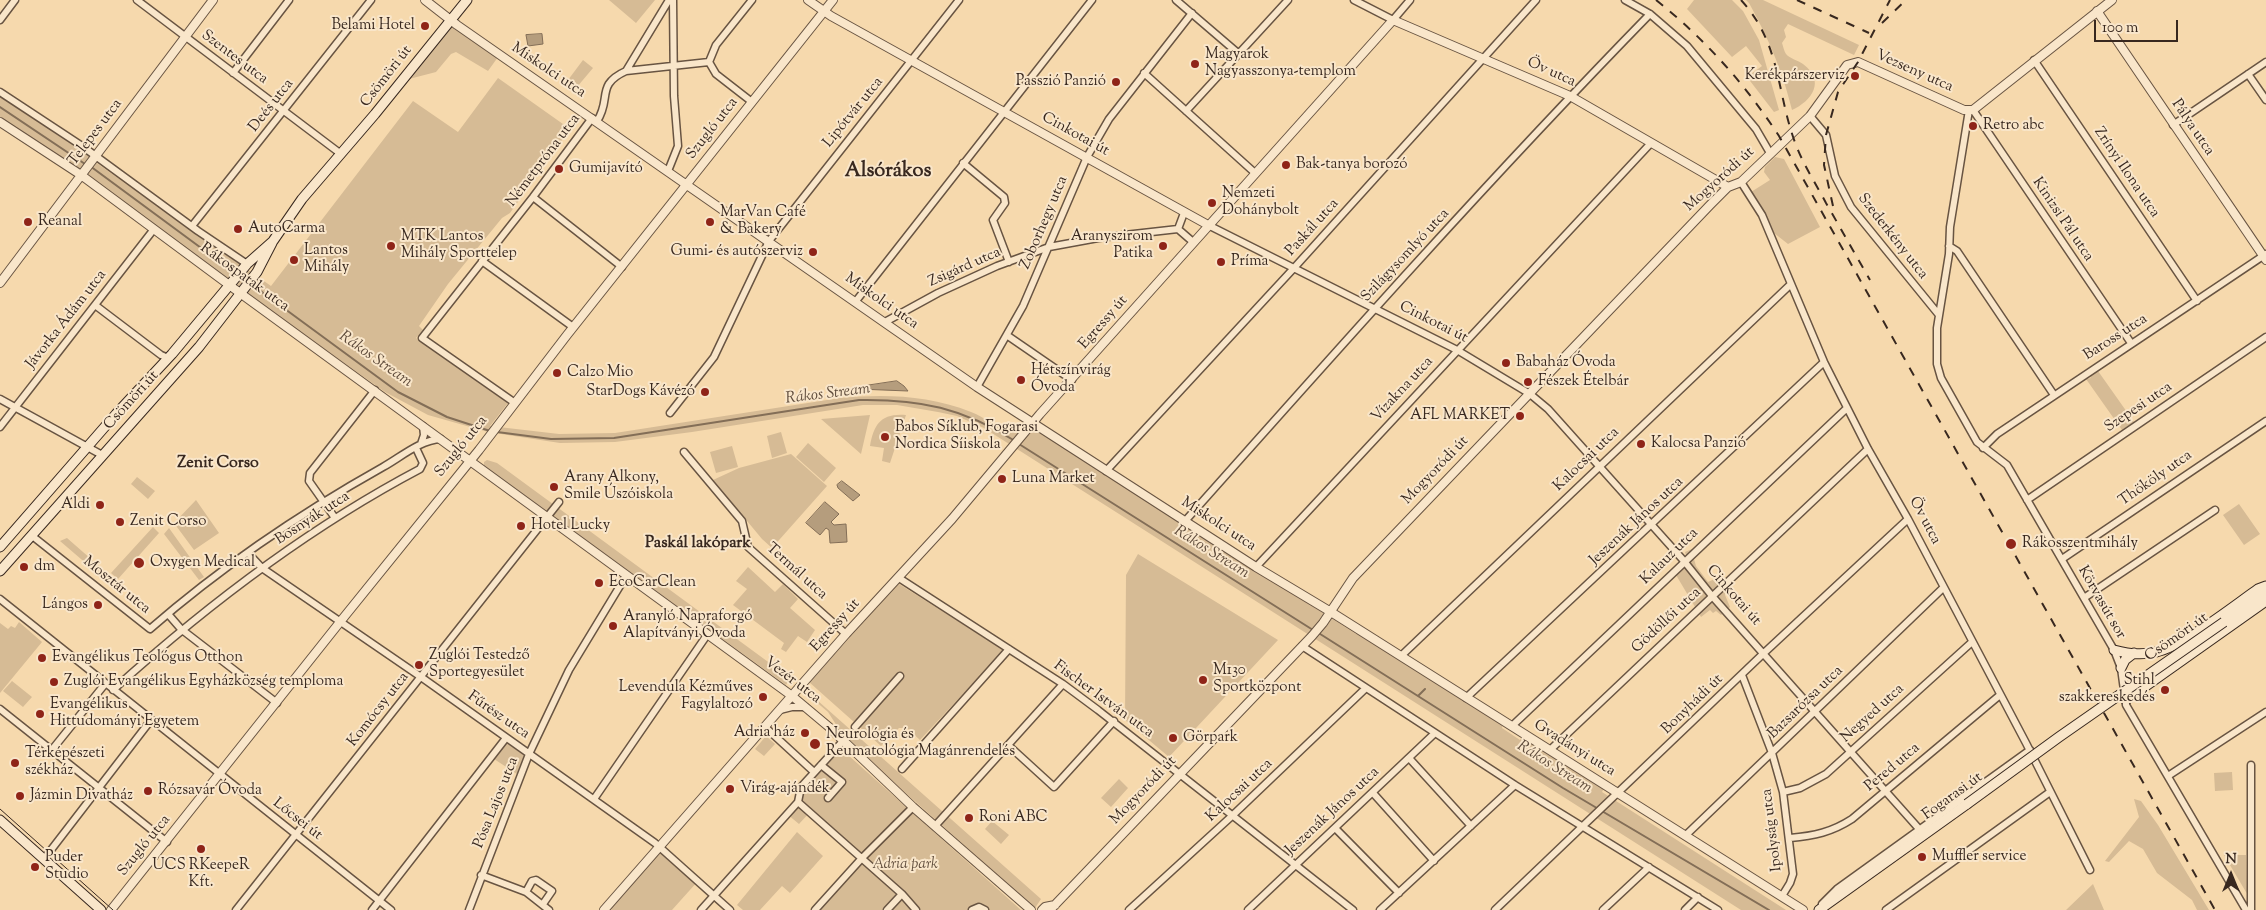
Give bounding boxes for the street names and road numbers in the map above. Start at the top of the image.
street label: Szentes utca [197,27,271,89]
street label: Miskolci utca [507,40,589,102]
street label: Csömöri út [357,43,417,111]
street label: Vezseny utca [1873,47,1955,97]
street label: Öv utca [1524,54,1578,92]
street label: Lipótvár utca [820,74,888,152]
street label: Deés utca [246,76,298,136]
street label: Szugló utca [683,95,743,163]
street label: Telepes utca [65,96,127,170]
street label: Pálya utca [2167,96,2217,160]
street label: Cinkotai út [1038,109,1112,161]
street label: Németpróna utca [503,111,585,211]
street label: Zrínyi Ilona utca [2089,124,2163,222]
street label: Mogyoródi út [1681,144,1759,216]
street label: Zoborhegy utca [1017,174,1073,272]
street label: Kinizsi Pál utca [2027,175,2097,265]
street label: Szederkény utca [1853,191,1931,283]
street label: Paskál utca [1283,196,1343,260]
street label: Szilágysomlyó utca [1358,206,1454,306]
street label: Rákospatak utca [196,240,292,316]
street label: Zsigárd utca [926,244,1004,292]
street label: Jávorka Ádám utca [23,267,111,373]
street label: Miskolci utca [841,270,921,334]
street label: Egressy út [1076,292,1132,354]
street label: Cinkotai út [1396,298,1470,348]
street label: Baross utca [2081,311,2151,365]
street label: Vízakna utca [1368,354,1438,426]
street label: Csömöri út [101,368,163,434]
street label: Szepesi utca [2102,379,2176,437]
street label: Szugló utca [432,413,492,481]
street label: Kalocsai utca [1550,424,1624,496]
street label: Mogyoródi út [1399,433,1473,509]
street label: Thököly utca [2116,447,2196,511]
street label: Jeszenák János utca [1586,474,1688,570]
street label: Bosnyák utca [272,488,354,550]
street label: Miskolci utca [1177,494,1259,556]
street label: Öv utca [1904,494,1944,548]
street label: Kalauz utca [1637,525,1703,589]
street label: Termál utca [762,540,830,604]
street label: Mosztár utca [79,553,153,619]
street label: Cinkotai út [1702,562,1764,630]
street label: Körvasút sor [2073,563,2129,643]
street label: Gödöllői utca [1629,584,1705,658]
street label: Egressy út [807,596,865,656]
street label: Csömöri út [2142,610,2212,666]
street label: Vezér utca [760,654,824,708]
street label: Fischer István utca [1049,658,1157,742]
street label: Bazsarózsa utca [1765,663,1847,743]
street label: Komócsy utca [344,669,414,751]
street label: Bonyhádi út [1658,671,1728,739]
street label: Negyed utca [1837,681,1909,747]
street label: Fűrész utca [464,688,532,744]
street label: Gvadányi utca [1530,717,1618,781]
street label: Pered utca [1862,740,1924,796]
street label: Mogyoródi út [1107,753,1181,829]
street label: Pósa Lajos utca [471,755,523,851]
street label: Kalocsai utca [1203,756,1277,826]
street label: Jeszenák János utca [1282,764,1384,860]
street label: Fogarasi út [1919,769,1987,825]
street label: Ipolyság utca [1759,787,1787,873]
street label: Lőcsei út [269,795,325,845]
street label: Szugló utca [115,812,175,880]

